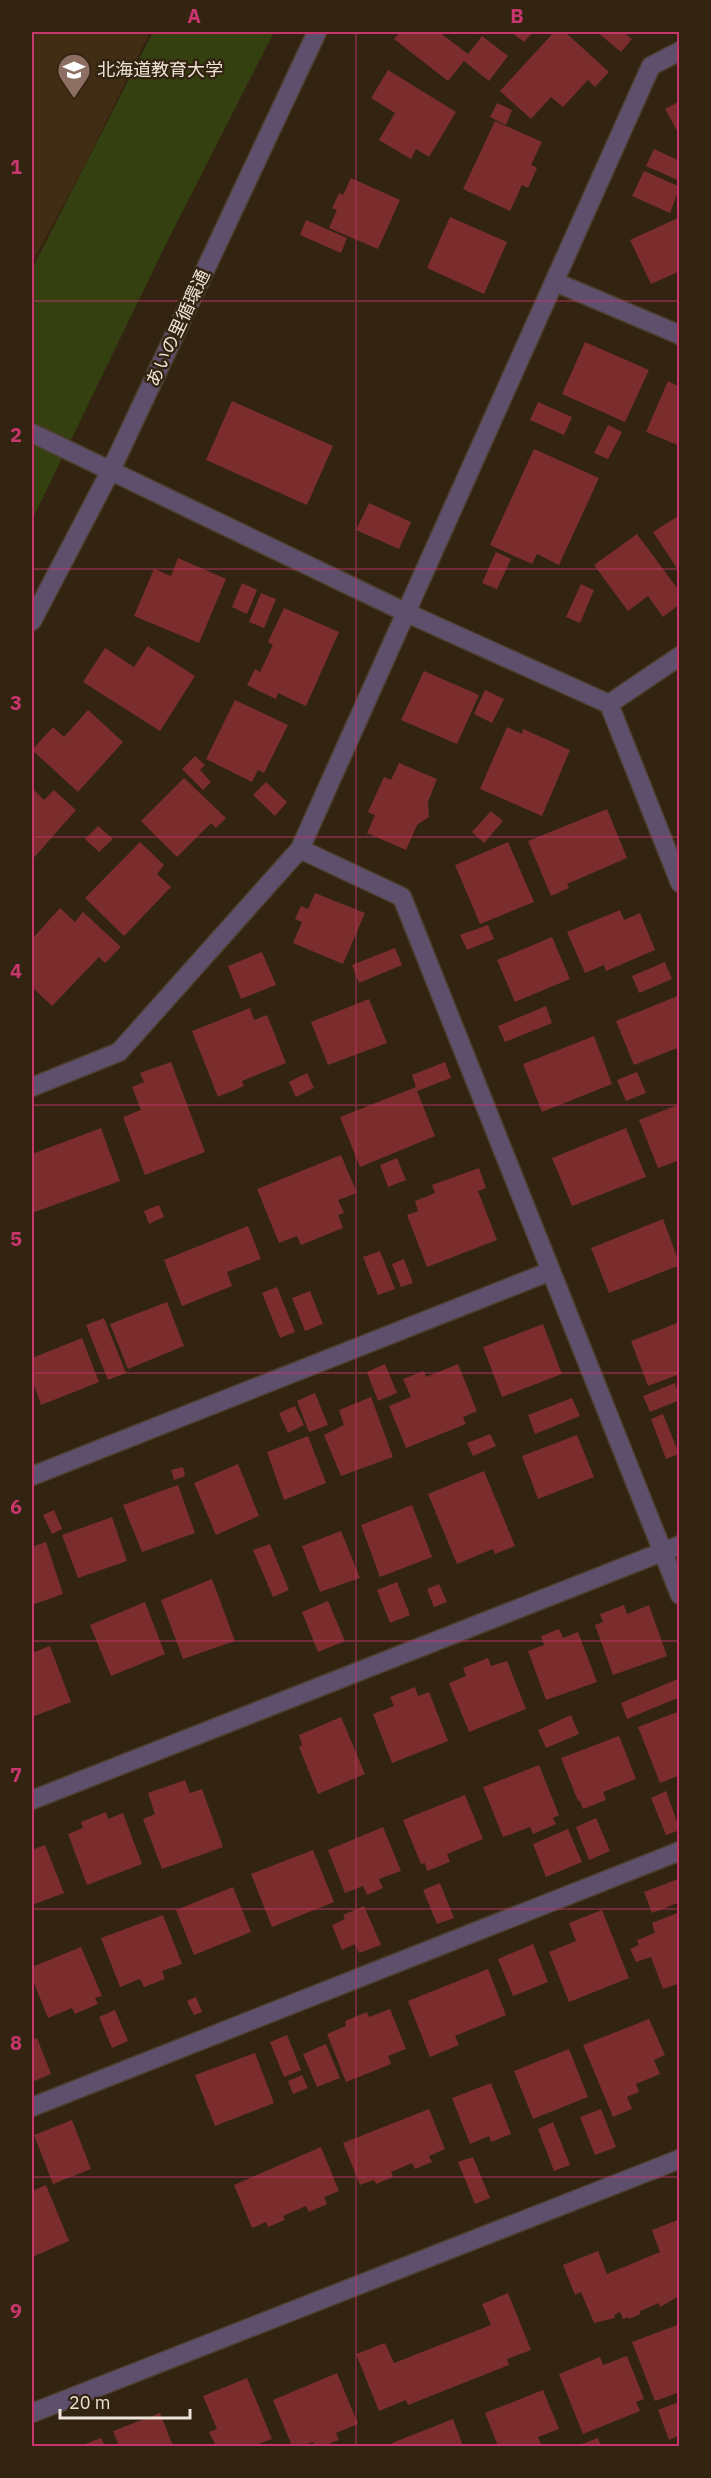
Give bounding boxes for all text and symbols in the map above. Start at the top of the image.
text: A [187,2,201,29]
text: B [510,2,524,29]
school or university icon: 北海道教育大学 [56,52,92,99]
place label: 北海道教育大学 [97,58,223,81]
text: 1 [10,153,22,180]
street label: あいの里循環通 [140,266,215,390]
text: 2 [10,421,22,448]
text: 3 [10,689,22,716]
text: 4 [10,957,22,984]
text: 5 [10,1225,22,1252]
text: 6 [10,1493,22,1520]
text: 7 [10,1761,22,1788]
text: 8 [10,2029,22,2056]
text: 9 [10,2297,22,2324]
scale bar [60,2382,190,2420]
text: 20 m [69,2391,111,2414]

